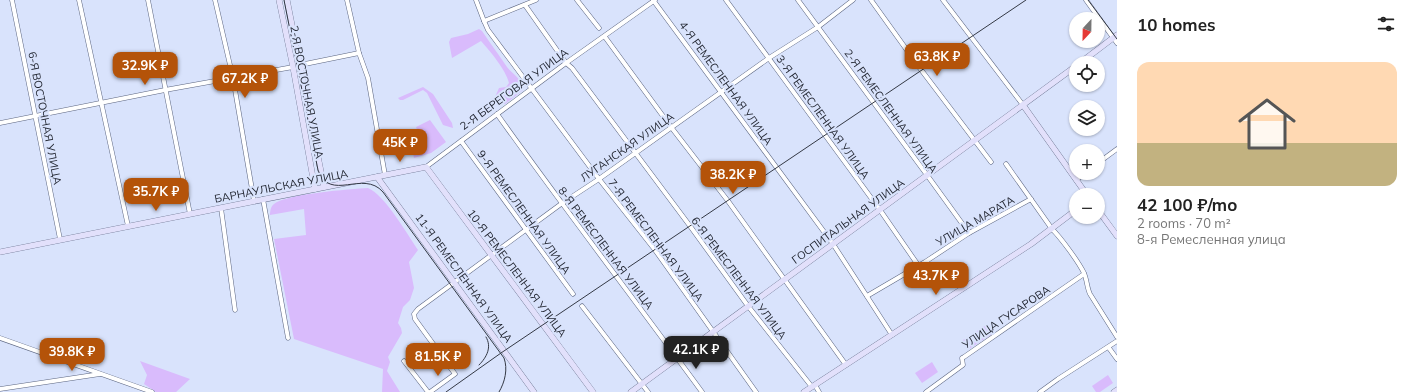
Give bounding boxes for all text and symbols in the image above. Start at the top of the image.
north arrow [1069,12,1105,48]
map controls [1069,12,1105,224]
icon: filters [1375,13,1397,35]
text: 10 homes [1137,14,1216,35]
street label: 4-Я РЕМЕСЛЕННАЯ УЛИЦА [676,18,776,148]
street label: 2-Я ВОСТОЧНАЯ УЛИЦА [287,24,327,160]
pin: 63.8K ₽ [900,43,974,77]
street label: 2-Я БЕРЕГОВАЯ УЛИЦА [457,45,571,133]
street label: 2-Я РЕМЕСЛЕННАЯ УЛИЦА [841,46,941,176]
text: 63.8K ₽ [914,48,960,64]
street label: 6-Я ВОСТОЧНАЯ УЛИЦА [25,50,65,186]
pin: 32.9K ₽ [108,52,182,86]
street label: 3-Я РЕМЕСЛЕННАЯ УЛИЦА [773,52,873,182]
button: locate [1069,56,1105,92]
text: 32.9K ₽ [122,57,168,73]
pin: 67.2K ₽ [208,65,282,99]
text: 67.2K ₽ [222,70,268,86]
icon: home [1231,88,1303,160]
button: layers [1069,100,1105,136]
street label: ЛУГАНСКАЯ УЛИЦА [577,109,677,185]
pin: 45K ₽ [372,129,428,163]
text: 45K ₽ [382,134,418,150]
button: + [1069,144,1105,180]
street label: 9-Я РЕМЕСЛЕННАЯ УЛИЦА [474,147,574,277]
pin: 38.2K ₽ [696,161,770,195]
street label: БАРНАУЛЬСКАЯ УЛИЦА [213,166,349,206]
text: 38.2K ₽ [710,166,756,182]
street label: ГОСПИТАЛЬНАЯ УЛИЦА [789,175,907,267]
street label: 7-Я РЕМЕСЛЕННАЯ УЛИЦА [605,176,707,304]
pin: 35.7K ₽ [119,178,193,212]
text: 35.7K ₽ [133,183,179,199]
street label: 8-Я РЕМЕСЛЕННАЯ УЛИЦА [555,184,657,312]
button: − [1069,188,1105,224]
street label: УЛИЦА МАРАТА [932,193,1017,250]
text: 42 100 ₽/mo [1137,194,1237,215]
street label: 10-Я РЕМЕСЛЕННАЯ УЛИЦА [464,206,570,340]
street label: 11-Я РЕМЕСЛЕННАЯ УЛИЦА [412,211,516,345]
street label: 6-Я РЕМЕСЛЕННАЯ УЛИЦА [688,214,790,342]
text: 2 rooms · 70 m² [1137,215,1231,231]
text: 8-я Ремесленная улица [1137,231,1286,247]
pin: 43.7K ₽ [899,262,973,296]
text: 43.7K ₽ [913,267,959,283]
street label: УЛИЦА ГУСАРОВА [958,282,1053,352]
pin: 42.1K ₽ [659,336,733,370]
pin: 39.8K ₽ [35,338,109,372]
text: 42.1K ₽ [673,341,719,357]
text: 39.8K ₽ [49,343,95,359]
pin: 81.5K ₽ [401,343,475,377]
text: 81.5K ₽ [415,348,461,364]

